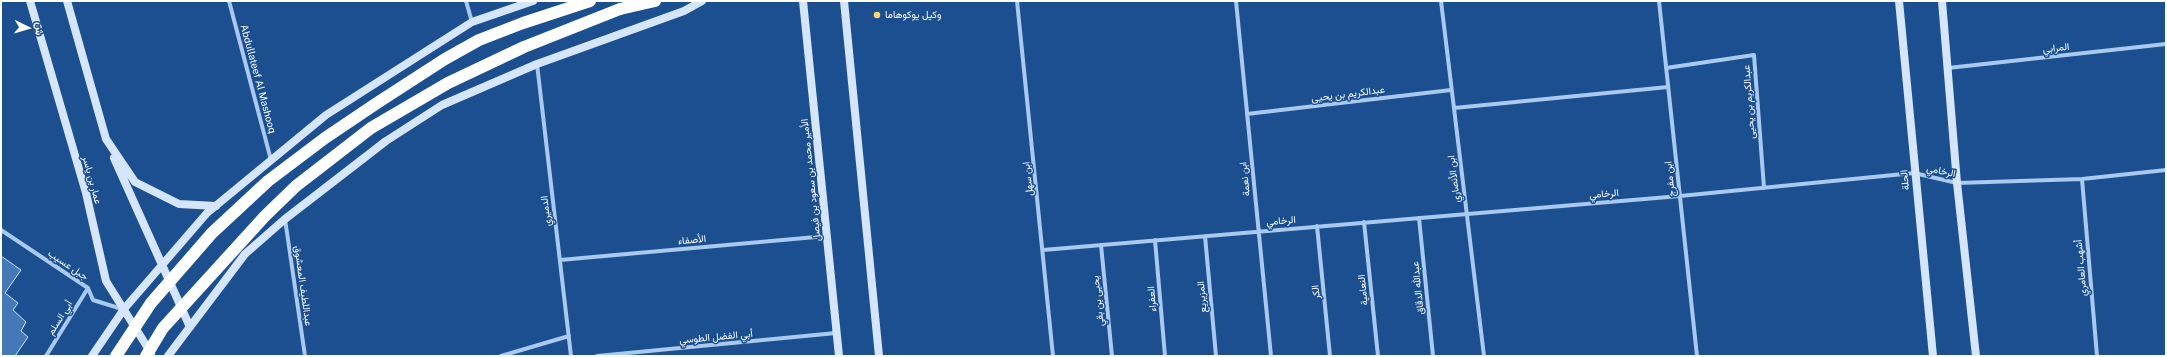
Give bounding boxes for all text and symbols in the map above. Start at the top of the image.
north arrow [8,8,48,48]
place label: وكيل يوكوهاما [885,9,941,21]
marker: وكيل يوكوهاما [872,10,882,20]
text: ش [33,22,47,36]
street label: Abdullateef Al Mashooq [238,23,278,135]
street label: المرابي [2042,41,2070,55]
street label: عبدالكريم بن يحيى [1740,65,1758,139]
street label: عبدالكريم بن يحيى [1311,84,1385,104]
street label: الأمير محمد بن سعود بن فيصل [799,118,823,242]
street label: عمار بن ياسر [80,155,104,205]
street label: ابن الأنصاري [1445,155,1463,203]
street label: ابن سهل [1020,161,1036,197]
street label: ابن نعمة [1237,161,1253,197]
street label: ابن مفرج [1662,161,1678,197]
street label: الرخامي [1925,162,1957,180]
street label: الحلة [1898,169,1912,191]
street label: الرخامي [1589,187,1619,201]
street label: الدميري [538,195,554,227]
street label: الرخامي [1266,214,1296,228]
street label: الأصفاء [678,233,706,247]
street label: أشهب العامري [2073,239,2089,297]
street label: عبداللطيف المعشوق [291,245,315,327]
street label: جبل عسيب [46,247,90,283]
street label: عبدالله الدقاق [1409,261,1427,315]
street label: النعامية [1355,274,1371,306]
street label: يحيى بن بقي [1089,275,1107,327]
street label: المزيريع [1195,281,1209,313]
street label: الكر [1309,284,1323,300]
street label: العفراء [1145,286,1159,312]
street label: أبي السلم [45,299,75,337]
street label: أبي الفضل الطوسي [679,328,753,346]

